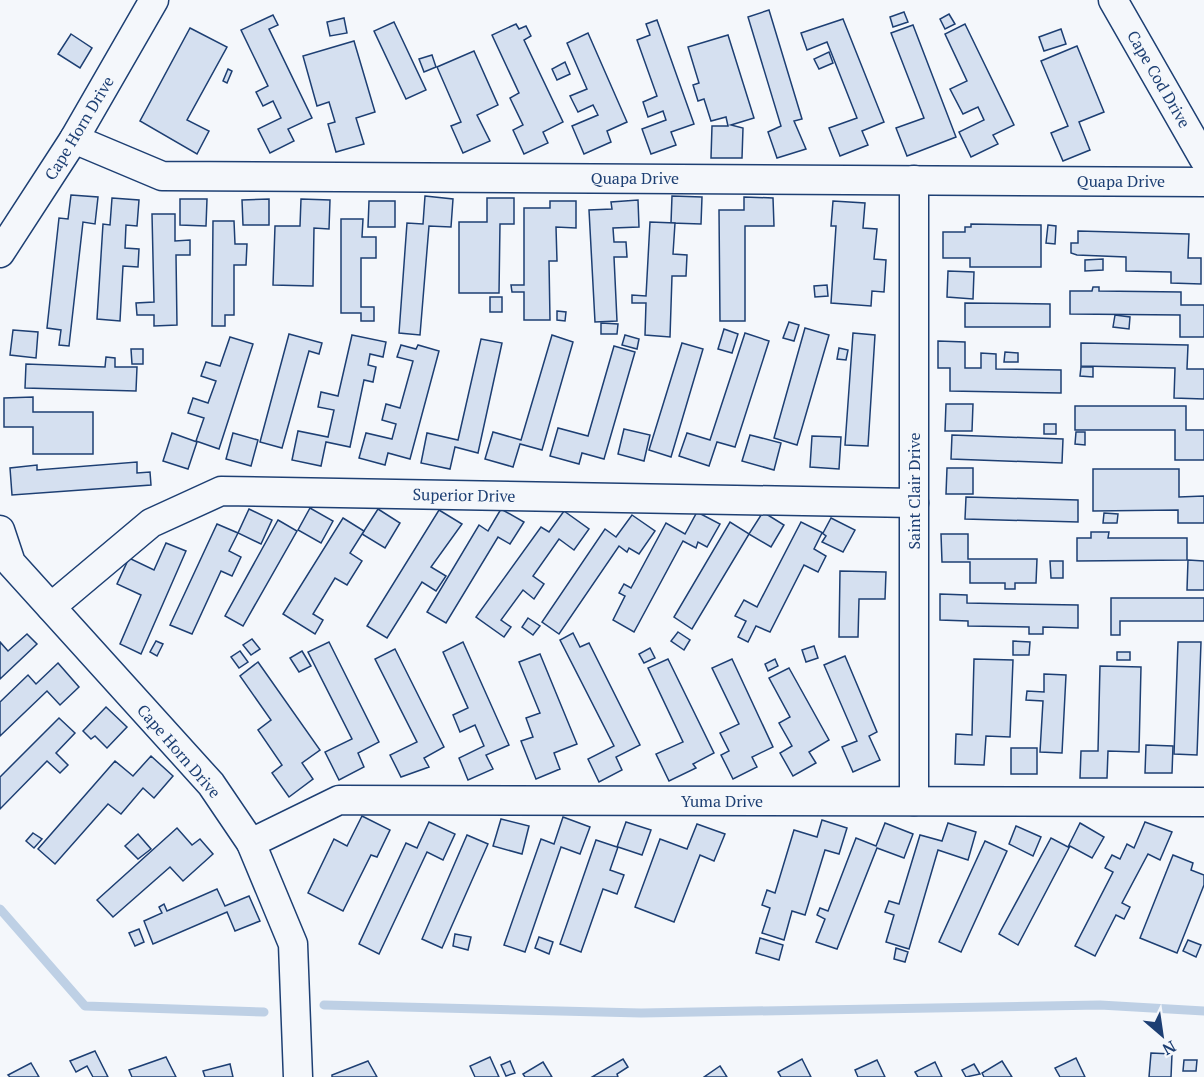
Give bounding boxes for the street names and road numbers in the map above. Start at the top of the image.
street label: Cape Cod Drive [1122,26,1196,132]
street label: Cape Horn Drive [39,72,119,184]
street label: Quapa Drive [591,167,679,189]
street label: Quapa Drive [1077,170,1165,192]
street label: Saint Clair Drive [903,432,925,550]
street label: Superior Drive [412,483,516,507]
street label: Cape Horn Drive [132,699,226,803]
street label: Yuma Drive [681,790,763,812]

